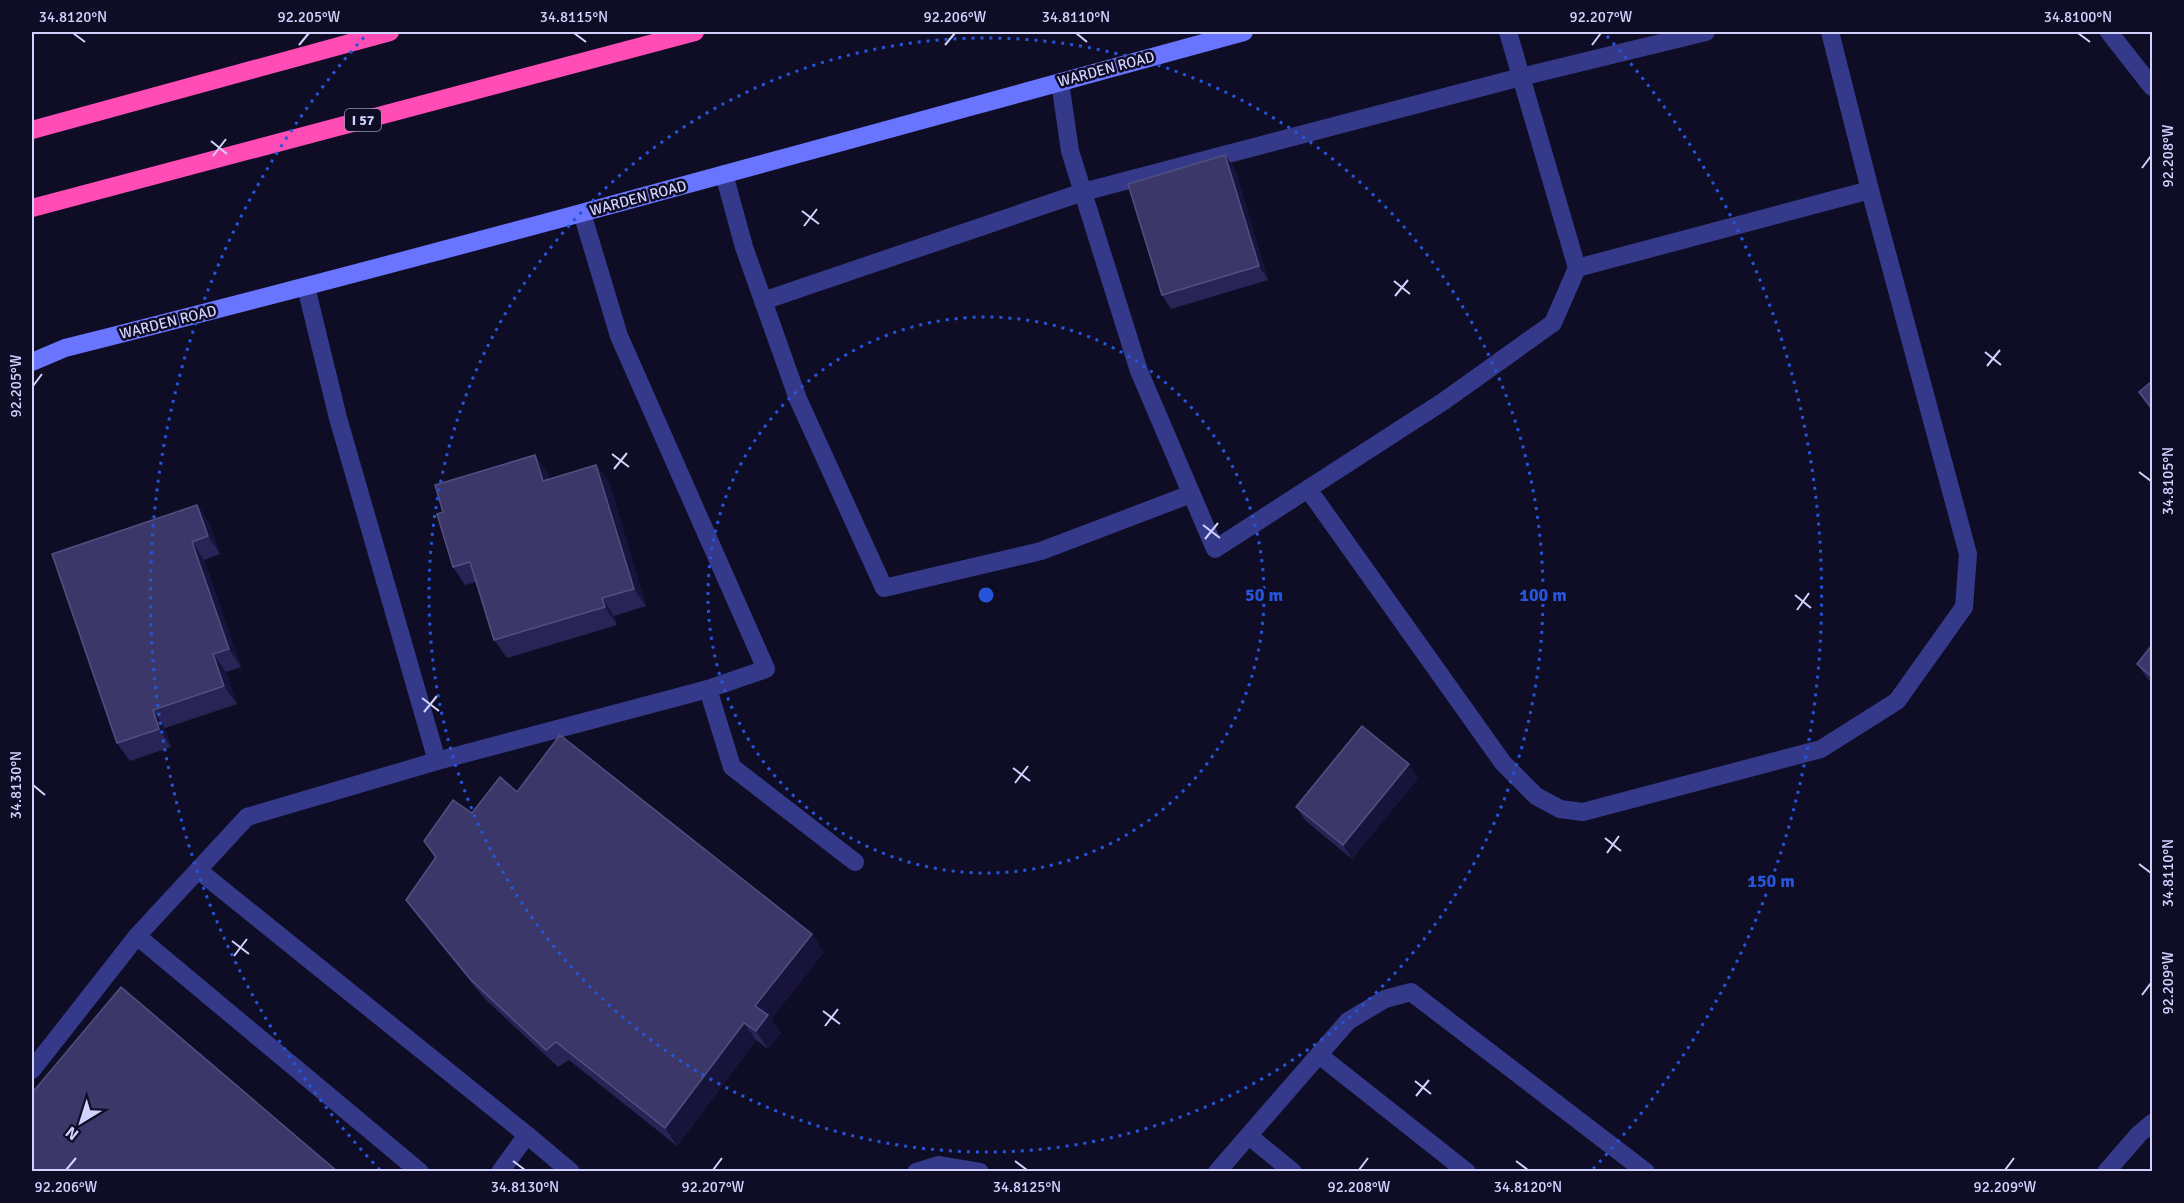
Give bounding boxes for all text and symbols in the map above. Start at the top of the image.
text: 34.8120°N [39,8,107,26]
text: 92.205°W [278,8,341,26]
text: 34.8115°N [540,8,608,26]
text: 92.206°W [924,8,987,26]
text: 34.8110°N [1042,8,1110,26]
text: 92.207°W [1570,8,1633,26]
text: 34.8100°N [2044,8,2112,26]
street label: WARDEN ROAD [1056,47,1156,91]
road number: I 57 [345,109,381,131]
text: 92.208°W [2159,124,2177,187]
street label: WARDEN ROAD [588,176,688,220]
street label: WARDEN ROAD [118,301,218,343]
text: 92.205°W [7,354,25,417]
text: 34.8105°N [2159,447,2177,515]
text: 50 m [1245,584,1283,606]
text: 100 m [1519,584,1567,606]
centre of rings [976,585,996,605]
text: 34.8130°N [7,751,25,819]
text: 34.8110°N [2159,839,2177,907]
text: 150 m [1747,870,1795,892]
text: 92.209°W [2159,951,2177,1014]
north arrow [51,1092,111,1152]
text: N [62,1122,83,1144]
text: 92.206°W [35,1178,98,1196]
text: 34.8130°N [491,1178,559,1196]
text: 92.207°W [682,1178,745,1196]
text: 34.8125°N [993,1178,1061,1196]
text: 92.208°W [1328,1178,1391,1196]
text: 34.8120°N [1494,1178,1562,1196]
text: 92.209°W [1974,1178,2037,1196]

